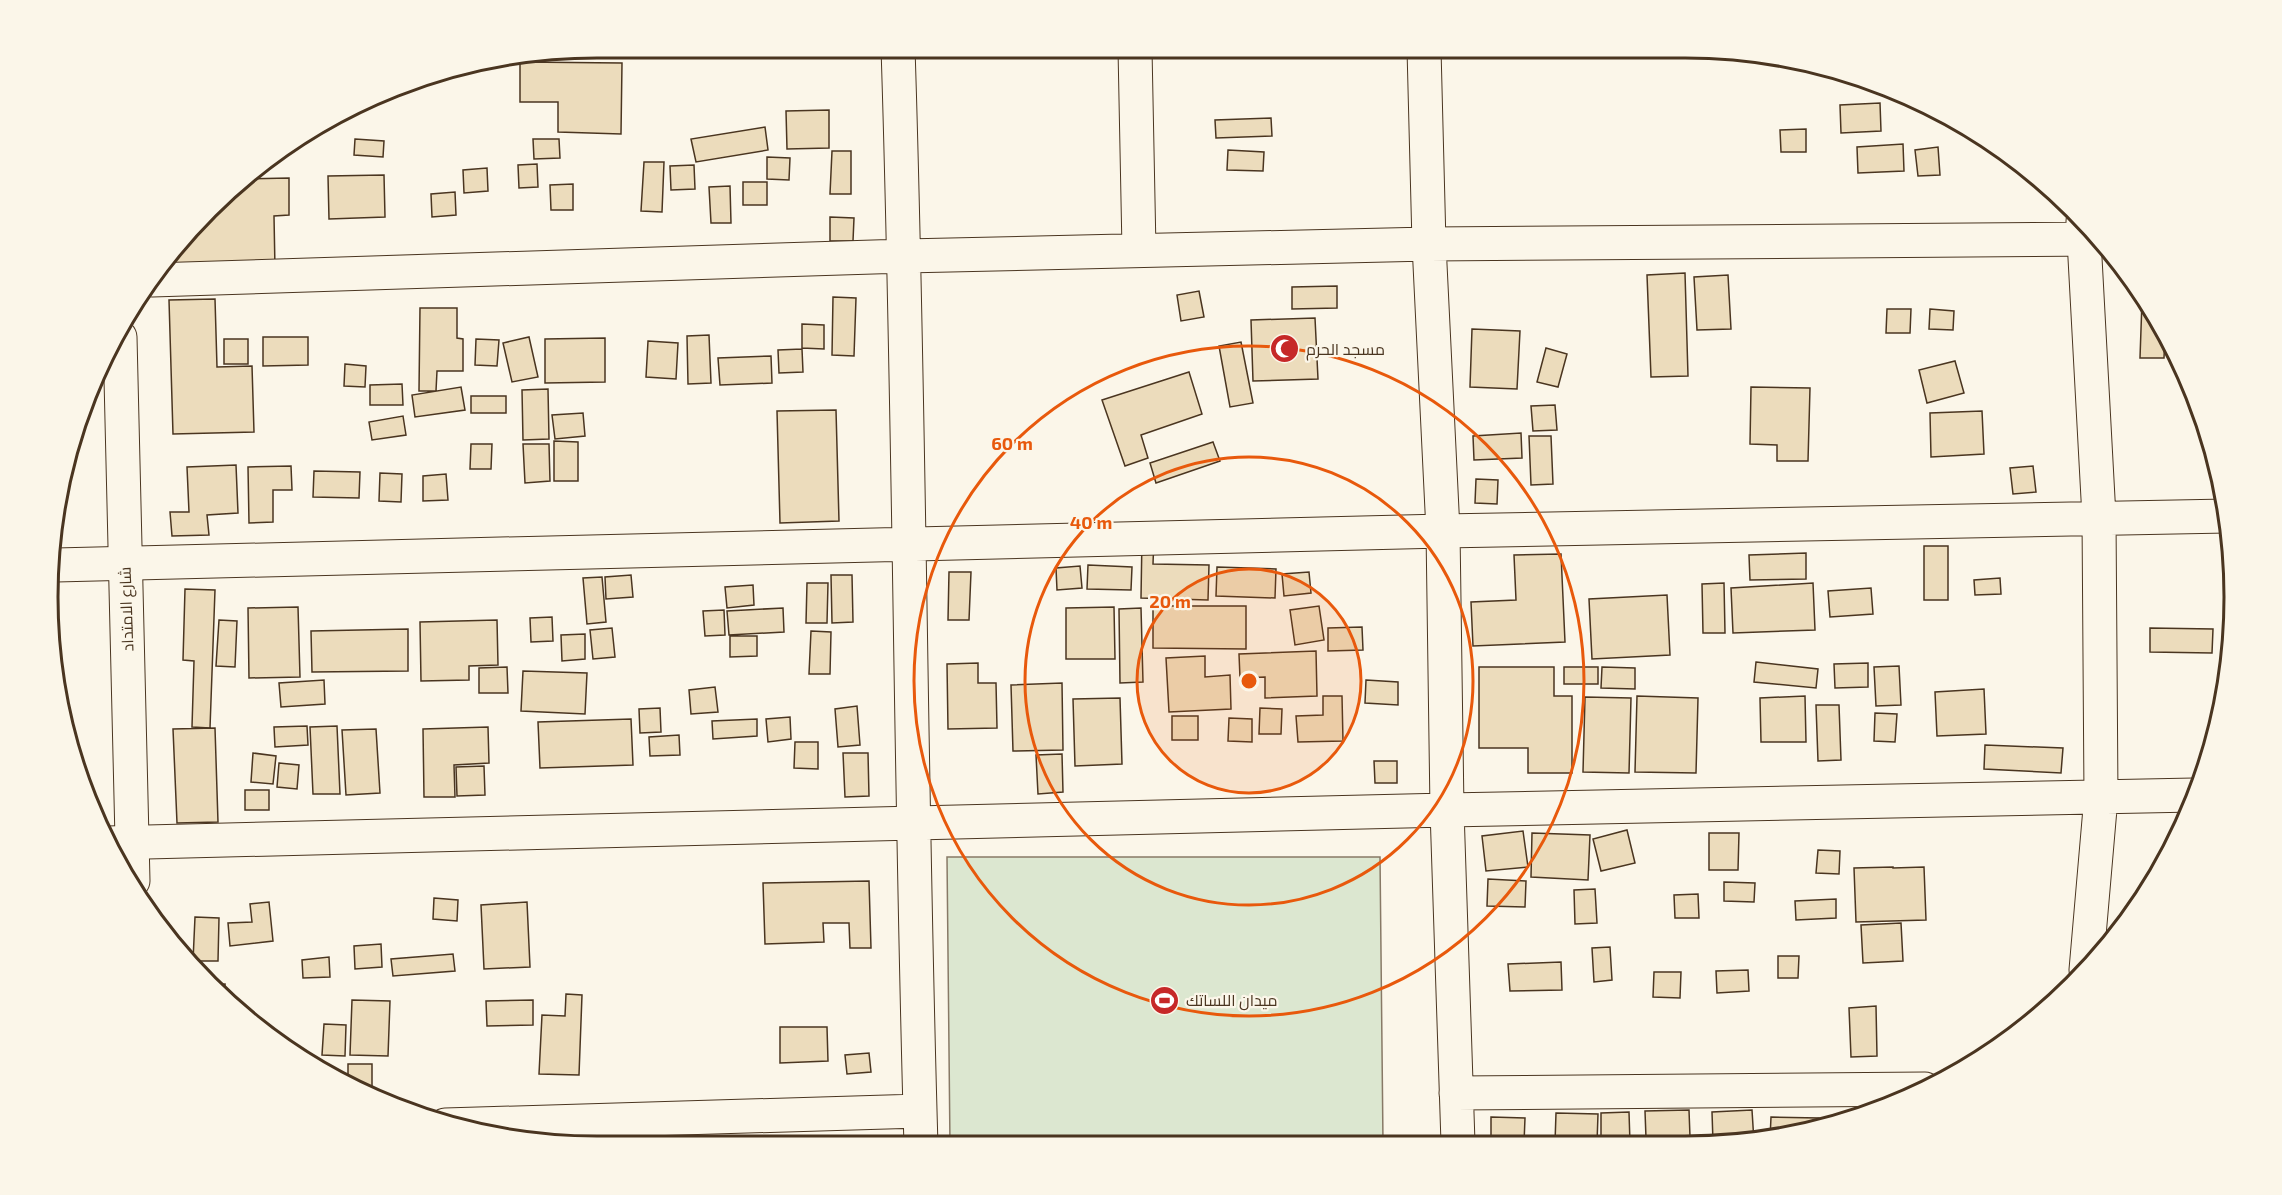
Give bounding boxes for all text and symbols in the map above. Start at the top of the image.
mosque icon: مسجد الحرم [1269,333,1301,365]
place label: مسجد الحرم [1306,339,1385,361]
text: 60 m [991,432,1033,454]
text: 40 m [1070,511,1112,533]
street label: شارع الامتداد [115,566,139,652]
text: 20 m [1149,590,1191,612]
centre of rings [1239,671,1259,691]
sports icon: ميدان اللساتك [1149,984,1181,1016]
place label: ميدان اللساتك [1186,990,1278,1011]

